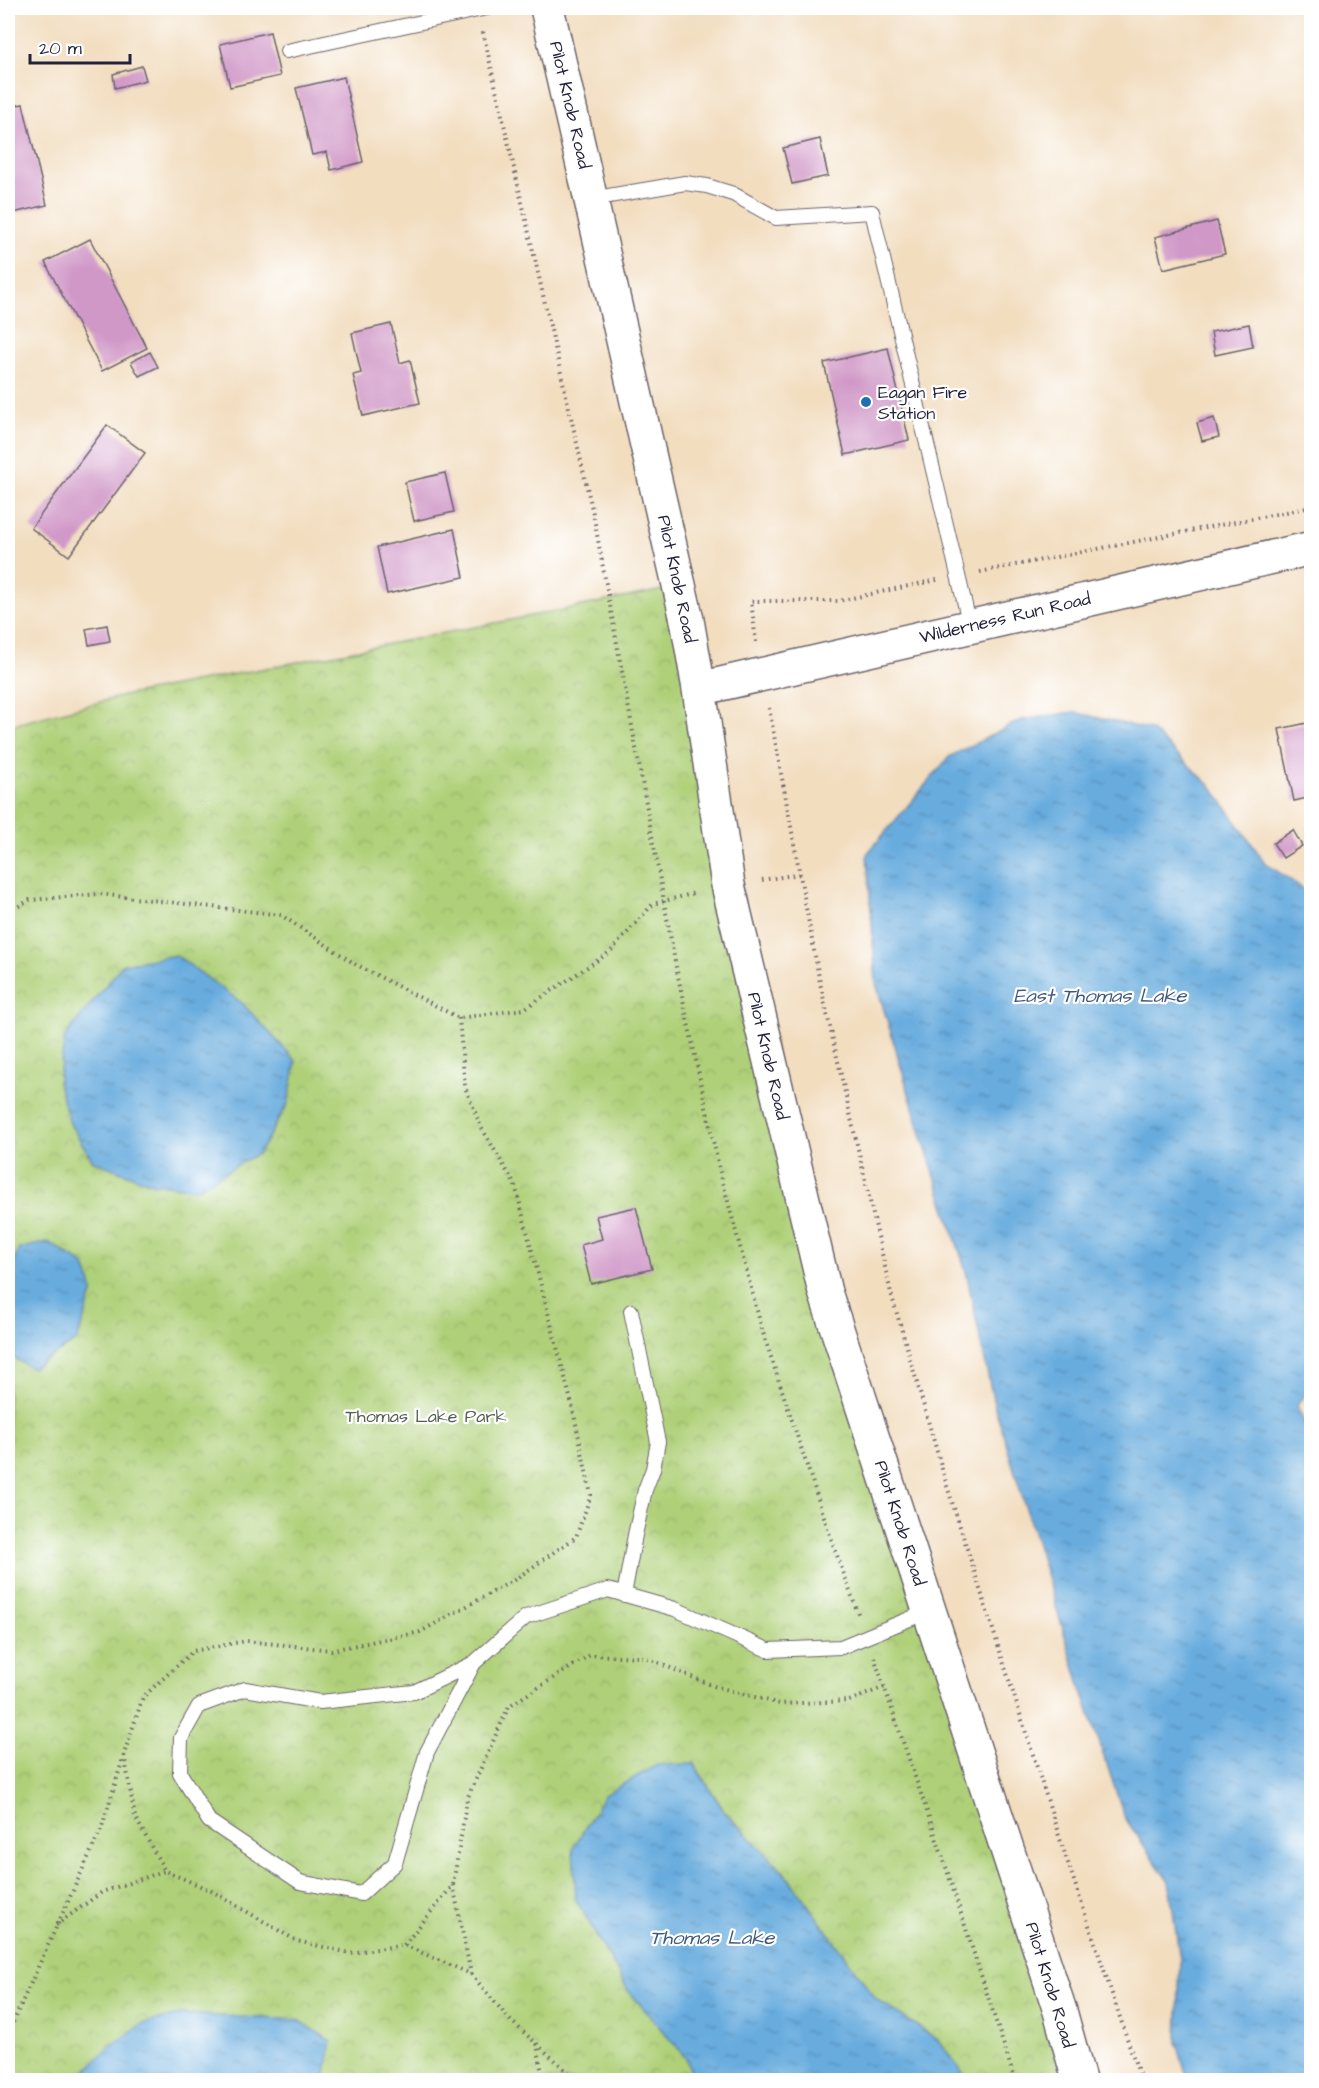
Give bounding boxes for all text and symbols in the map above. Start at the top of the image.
scale bar [30,27,130,65]
text: 20 m [39,36,82,61]
street label: Pilot Knob Road [543,39,597,171]
place label: Eagan Fire Station [878,380,968,426]
marker: Eagan Fire Station [859,395,873,409]
street label: Pilot Knob Road [651,513,703,645]
street label: Wilderness Run Road [917,586,1093,650]
water label: East Thomas Lake [1014,982,1188,1010]
street label: Pilot Knob Road [741,990,795,1122]
park label: Thomas Lake Park [346,1404,506,1429]
street label: Pilot Knob Road [868,1457,932,1589]
street label: Pilot Knob Road [1019,1919,1081,2051]
water label: Thomas Lake [650,1924,775,1952]

